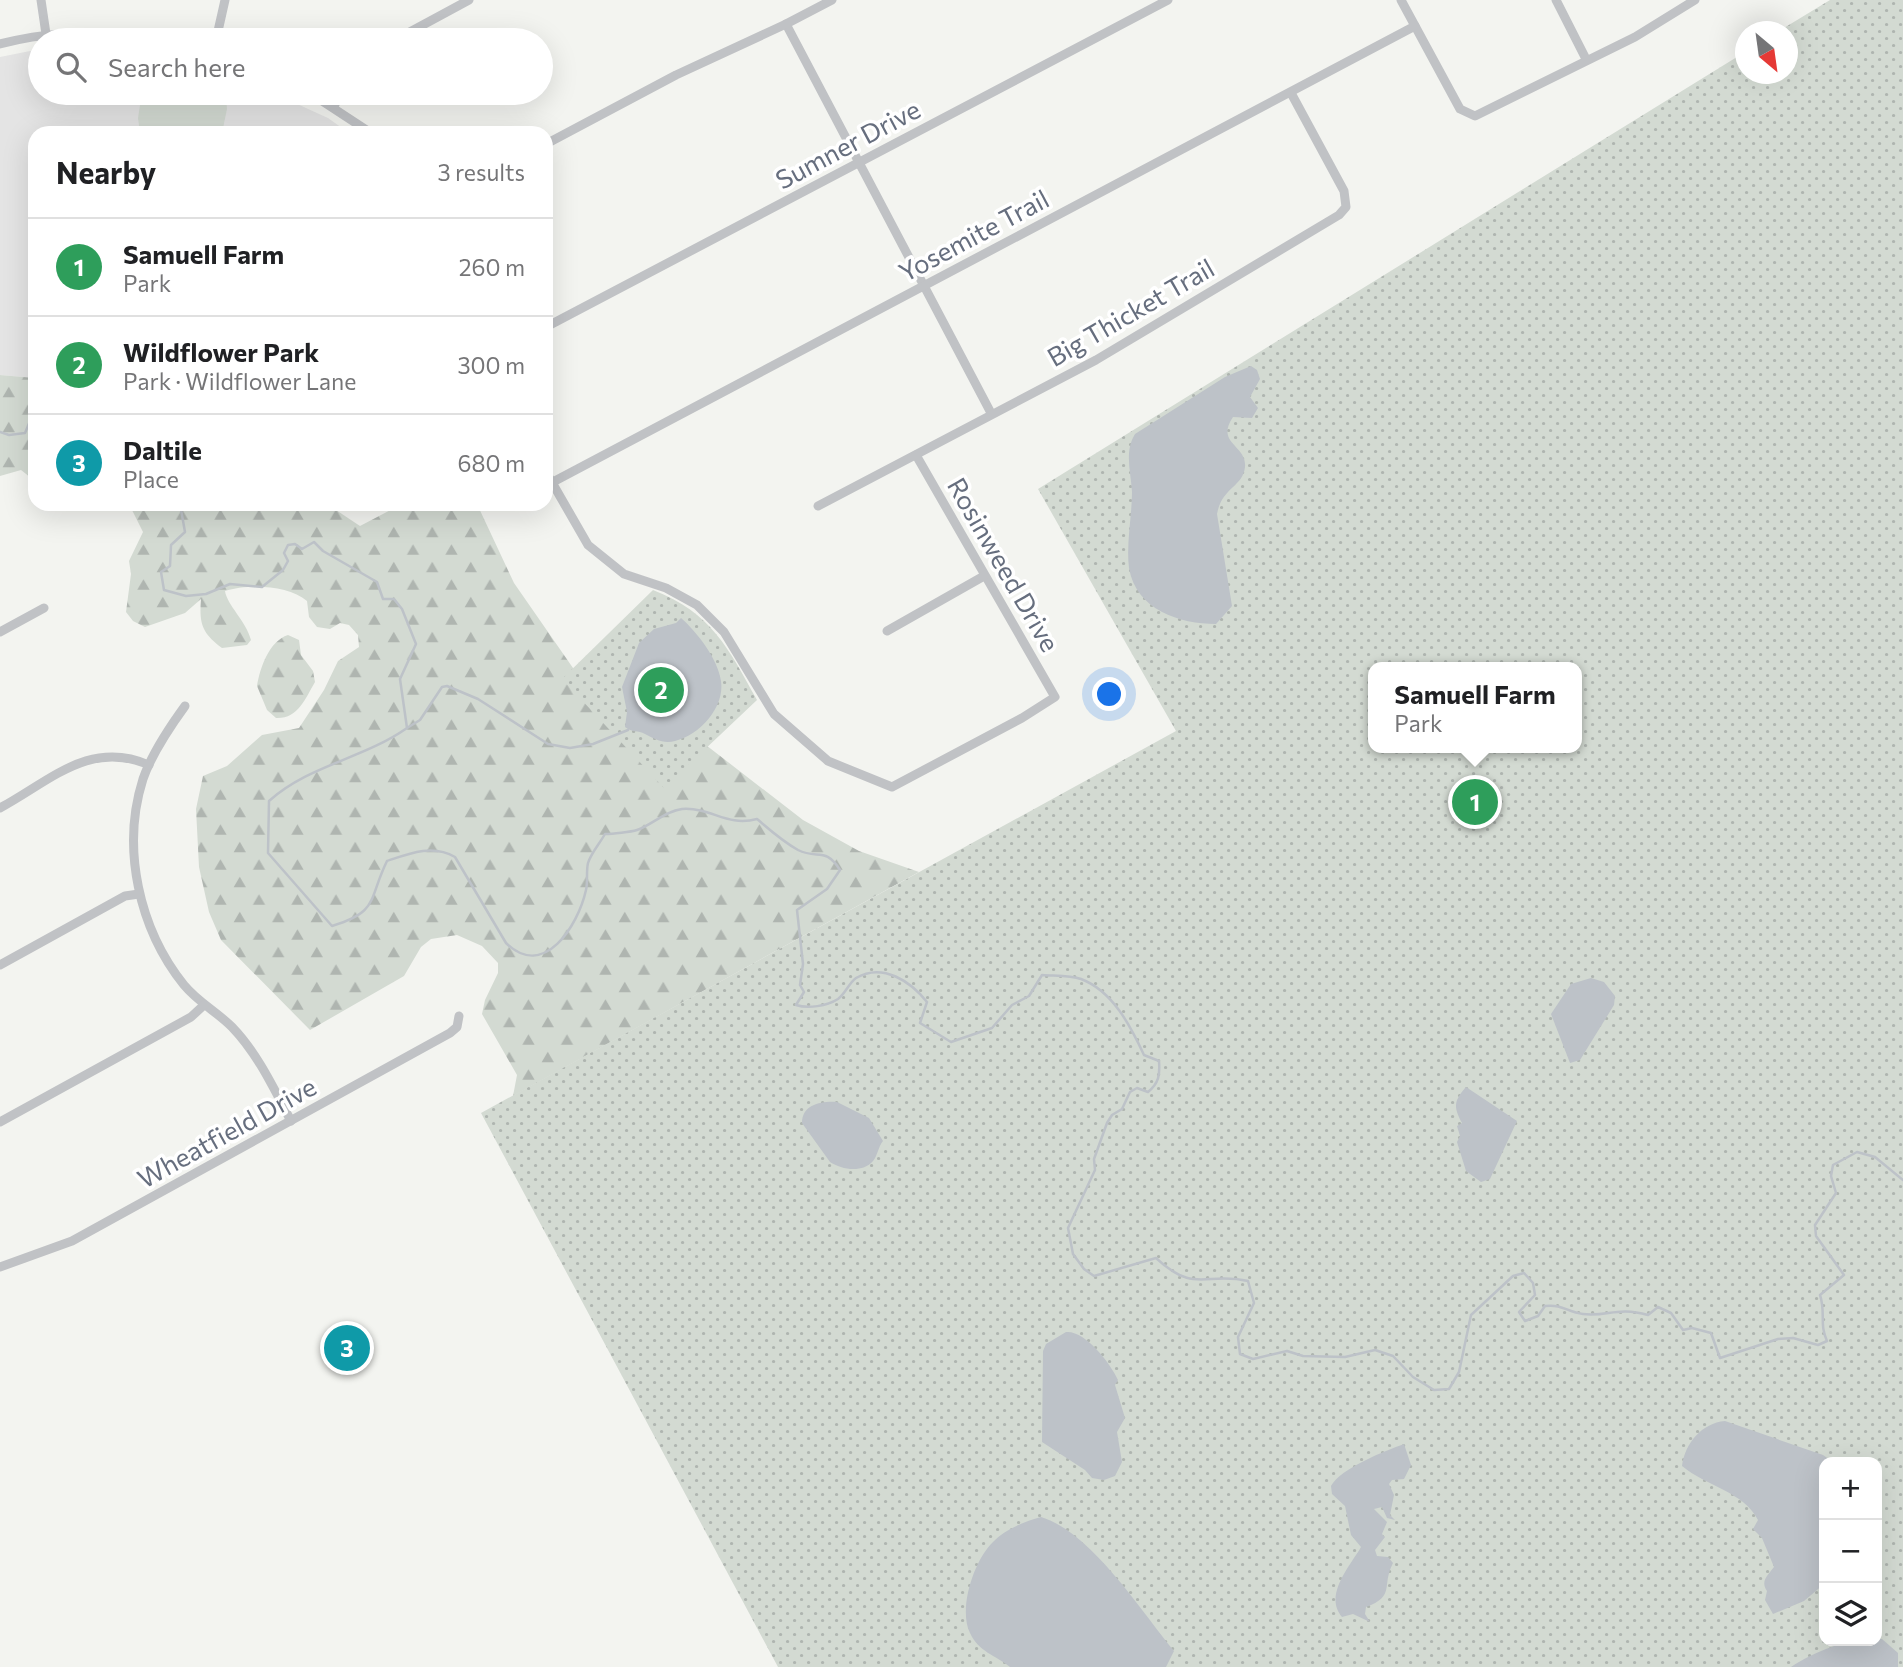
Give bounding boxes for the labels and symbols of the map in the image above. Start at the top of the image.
north arrow [1735,21,1798,84]
street label: Sumner Drive [770,93,925,195]
street label: Yosemite Trail [893,182,1054,287]
street label: Big Thicket Trail [1041,251,1219,372]
street label: Rosinweed Drive [942,472,1067,657]
pin: 2 [638,664,684,716]
your location [1092,677,1126,711]
pin: 1 [1452,776,1498,828]
street label: Wheatfield Drive [132,1070,321,1194]
pin: 3 [324,1322,370,1374]

